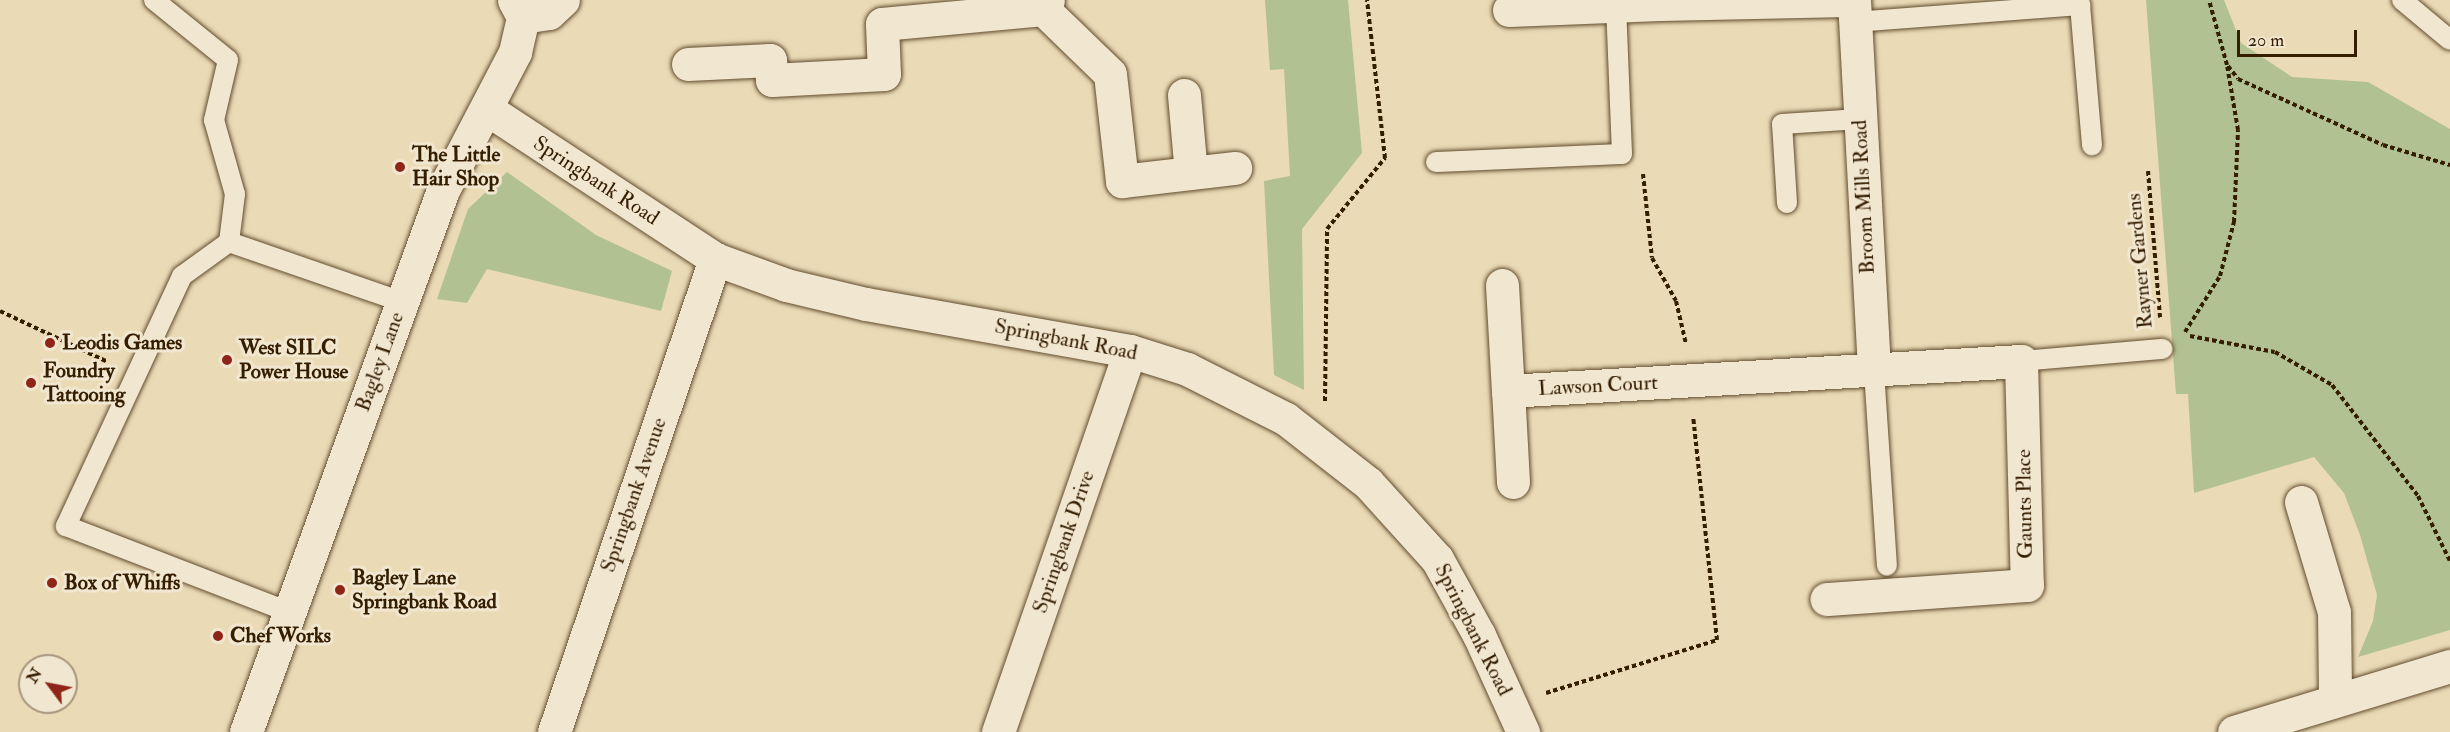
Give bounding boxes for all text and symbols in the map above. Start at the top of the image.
scale bar [2240,18,2360,56]
text: 20 m [2248,29,2284,52]
street label: Broom Mills Road [1847,119,1881,275]
street label: Springbank Road [528,131,664,231]
place label: The Little Hair Shop [412,142,500,192]
marker: The Little Hair Shop [393,160,407,174]
street label: Rayner Gardens [2122,192,2158,330]
street label: Bagley Lane [350,309,410,415]
street label: Springbank Road [992,314,1140,366]
place label: Leodis Games [62,330,182,356]
place label: West SILC Power House [239,335,348,385]
marker: Leodis Games [43,336,57,350]
marker: West SILC Power House [220,353,234,367]
place label: Foundry Tattooing [43,358,125,408]
street label: Lawson Court [1537,370,1659,402]
marker: Foundry Tattooing [24,376,38,390]
street label: Springbank Avenue [596,414,672,576]
street label: Gaunts Place [2011,449,2039,559]
street label: Springbank Drive [1028,467,1100,617]
street label: Springbank Road [1429,560,1517,700]
place label: Bagley Lane Springbank Road [352,565,497,615]
place label: Box of Whiffs [64,570,180,596]
marker: Box of Whiffs [45,576,59,590]
marker: Bagley Lane Springbank Road [333,583,347,597]
place label: Chef Works [230,623,331,649]
marker: Chef Works [211,629,225,643]
north arrow [18,654,78,714]
text: N [22,664,47,687]

